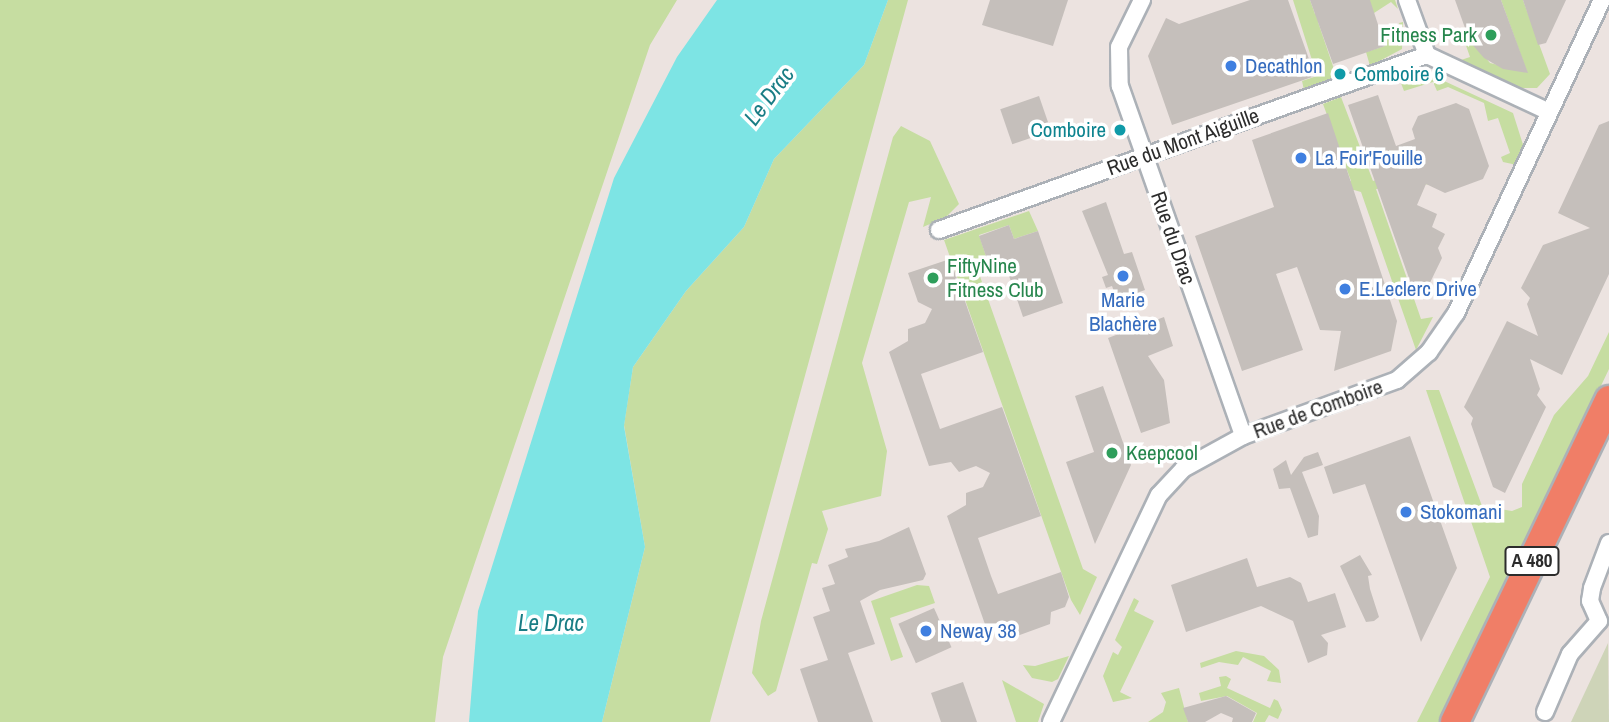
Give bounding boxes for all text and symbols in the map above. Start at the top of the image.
place label: Fitness Park [1380,22,1477,48]
marker: Fitness Park [1483,27,1499,43]
place label: Decathlon [1245,53,1323,79]
marker: Decathlon [1223,58,1239,74]
water label: Le Drac [738,61,800,131]
place label: Comboire 6 [1354,61,1444,87]
marker: Comboire 6 [1332,66,1348,82]
street label: Rue du Mont Aiguille [1103,103,1263,181]
place label: Comboire [1030,117,1106,143]
marker: Comboire [1112,122,1128,138]
place label: La Foir'Fouille [1315,145,1423,171]
marker: La Foir'Fouille [1293,150,1309,166]
street label: Rue du Drac [1145,188,1201,288]
place label: FiftyNine Fitness Club [947,253,1044,303]
marker: Marie Blachère [1115,268,1131,284]
marker: FiftyNine Fitness Club [925,270,941,286]
place label: E.Leclerc Drive [1359,276,1477,302]
marker: E.Leclerc Drive [1337,281,1353,297]
place label: Marie Blachère [1089,287,1157,337]
street label: Rue de Comboire [1250,374,1386,444]
place label: Keepcool [1126,440,1198,466]
marker: Keepcool [1104,445,1120,461]
place label: Stokomani [1420,499,1502,525]
marker: Stokomani [1398,504,1414,520]
road number: A 480 [1504,546,1560,576]
water label: Le Drac [518,609,584,637]
place label: Neway 38 [940,618,1017,644]
marker: Neway 38 [918,623,934,639]

